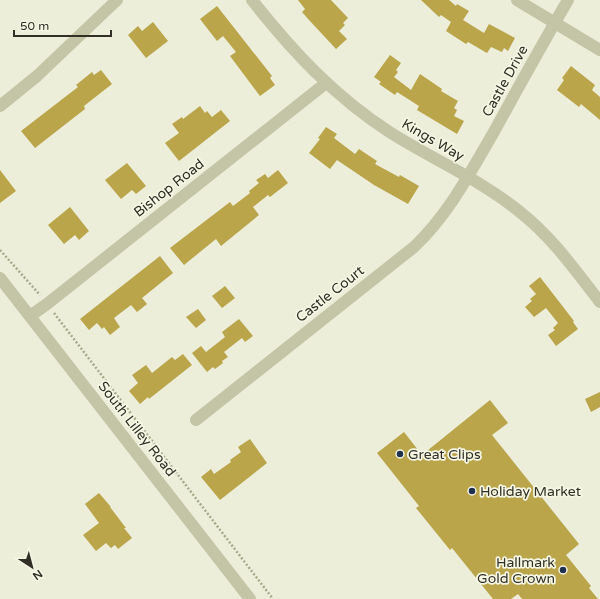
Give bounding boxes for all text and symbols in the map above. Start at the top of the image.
scale bar [14,12,111,38]
text: 50 m [20,19,49,33]
street label: Castle Drive [478,42,532,120]
street label: Kings Way [399,115,468,165]
street label: Bishop Road [130,155,208,221]
street label: Castle Court [292,262,368,326]
street label: South Lilley Road [95,378,179,480]
place label: Great Clips [408,446,481,463]
marker: Great Clips [395,449,405,459]
place label: Holiday Market [480,483,582,500]
marker: Holiday Market [467,486,477,496]
north arrow [12,547,52,587]
place label: Hallmark Gold Crown [477,554,555,587]
marker: Hallmark Gold Crown [558,565,568,575]
text: N [30,567,45,583]

